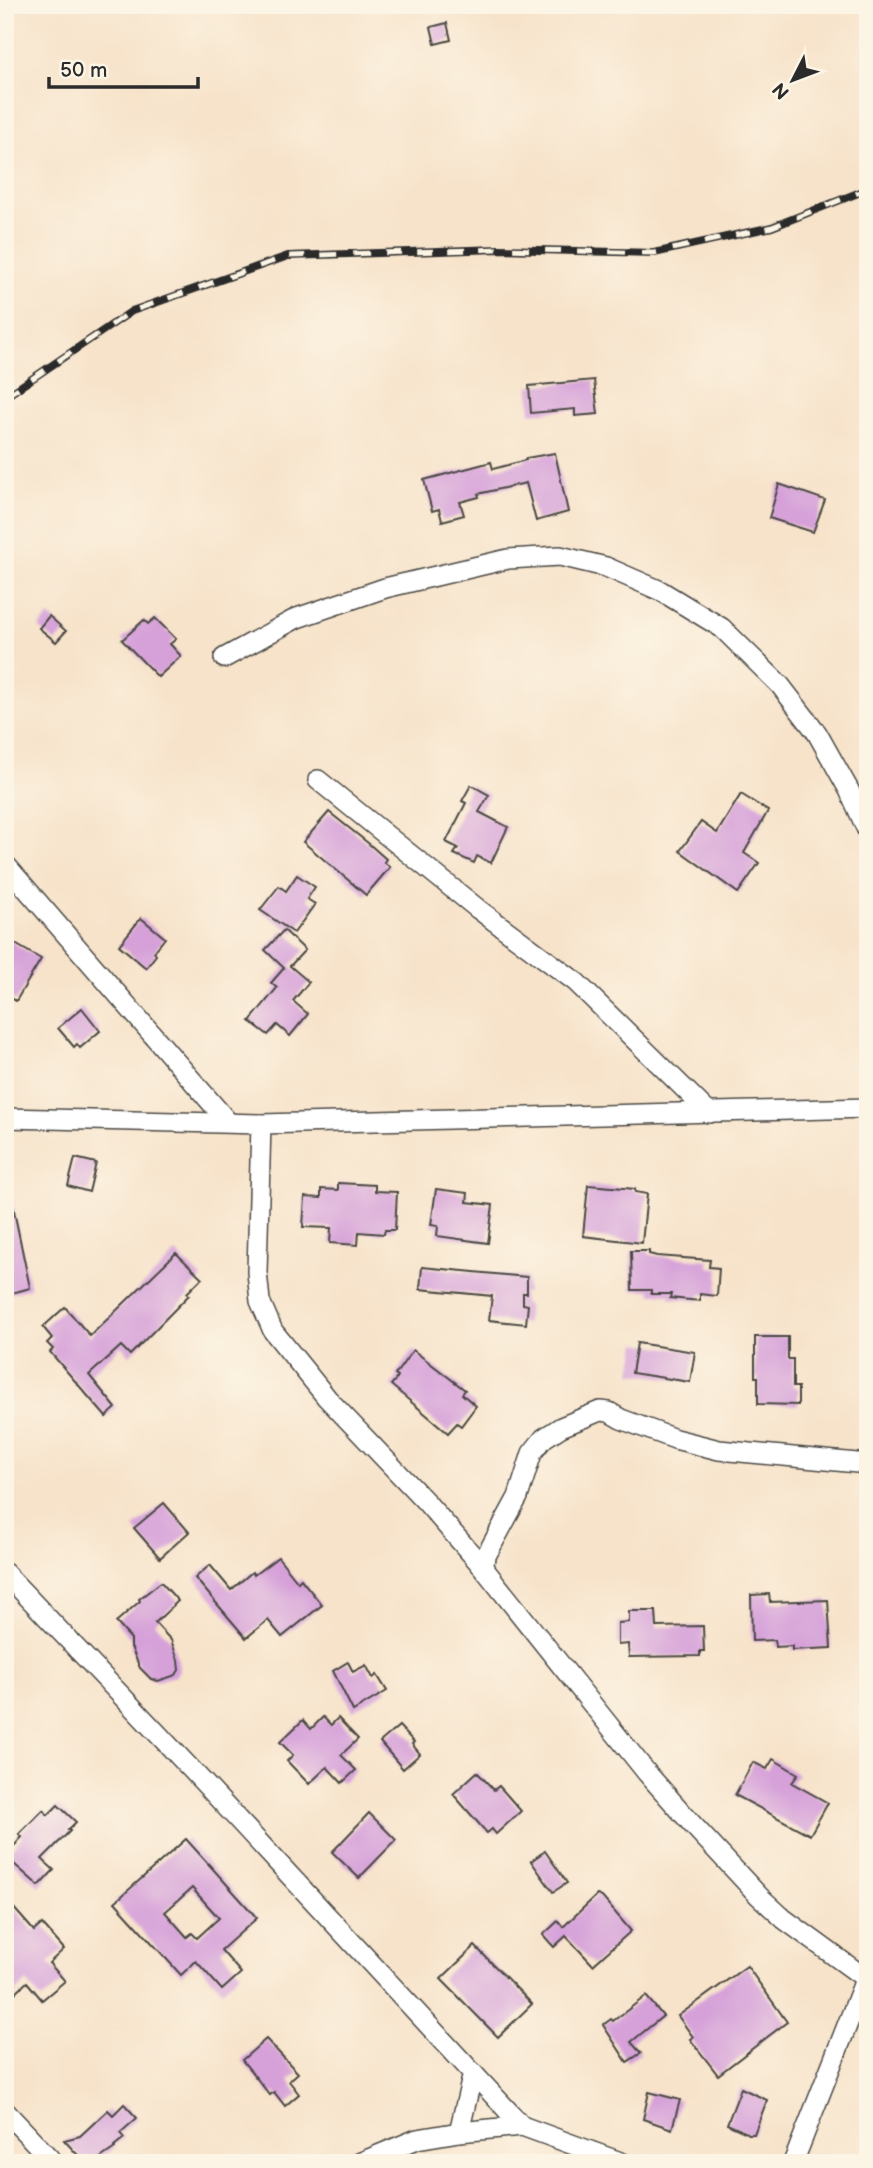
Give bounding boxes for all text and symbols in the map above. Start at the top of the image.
scale bar [49,46,198,90]
north arrow [758,46,828,116]
text: 50 m [60,58,107,83]
text: N [768,77,795,103]

